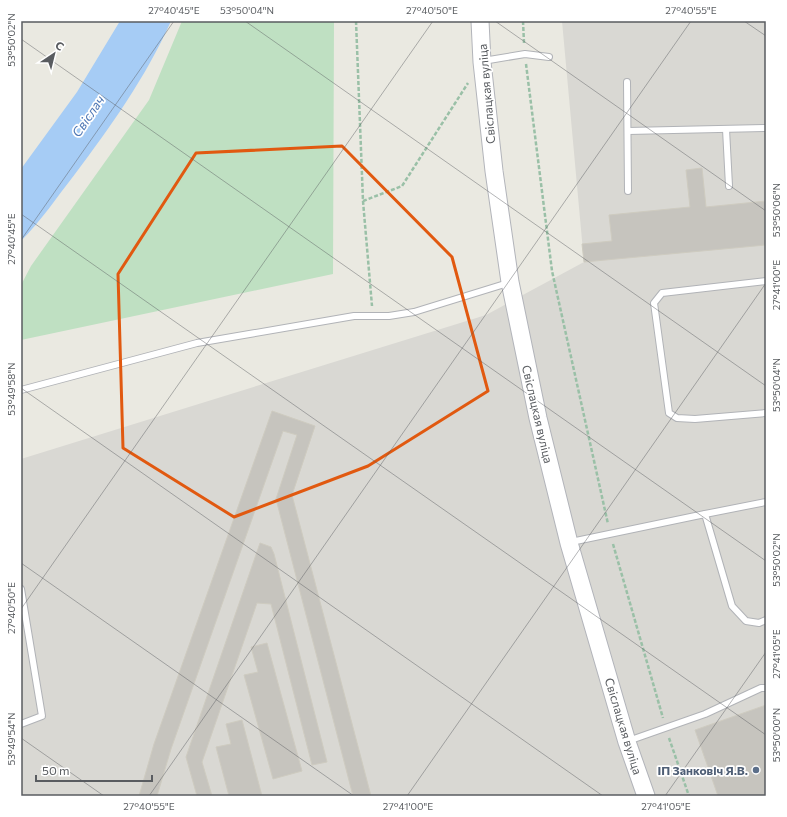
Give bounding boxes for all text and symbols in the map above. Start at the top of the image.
text: 27°40'45"E [148,4,200,16]
text: 53°50'04"N [220,4,274,16]
text: 27°40'50"E [406,4,458,16]
text: 27°40'55"E [665,4,717,16]
text: 53°50'02"N [5,13,17,67]
north arrow [34,34,74,74]
text: С [53,38,67,53]
street label: Свіслацкая вуліца [475,43,497,145]
water label: Свіслач [68,92,108,140]
text: 53°50'06"N [770,183,782,237]
text: 27°40'45"E [5,213,17,265]
text: 27°41'00"E [770,260,782,310]
text: 53°50'04"N [770,358,782,412]
text: 53°49'58"N [5,362,17,416]
street label: Свіслацкая вуліца [520,364,556,464]
text: 53°50'02"N [770,533,782,587]
text: 27°40'50"E [5,582,17,634]
text: 27°41'05"E [770,629,782,679]
street label: Свіслацкая вуліца [603,676,645,776]
text: 53°50'00"N [770,708,782,762]
text: 53°49'54"N [5,712,17,766]
scale bar [36,757,152,783]
text: 50 m [42,763,70,777]
place label: ІП Занковіч Я.В. [658,763,748,777]
marker: ІП Занковіч Я.В. [751,765,761,775]
text: 27°40'55"E [123,800,175,812]
text: 27°41'00"E [383,800,433,812]
text: 27°41'05"E [641,800,691,812]

